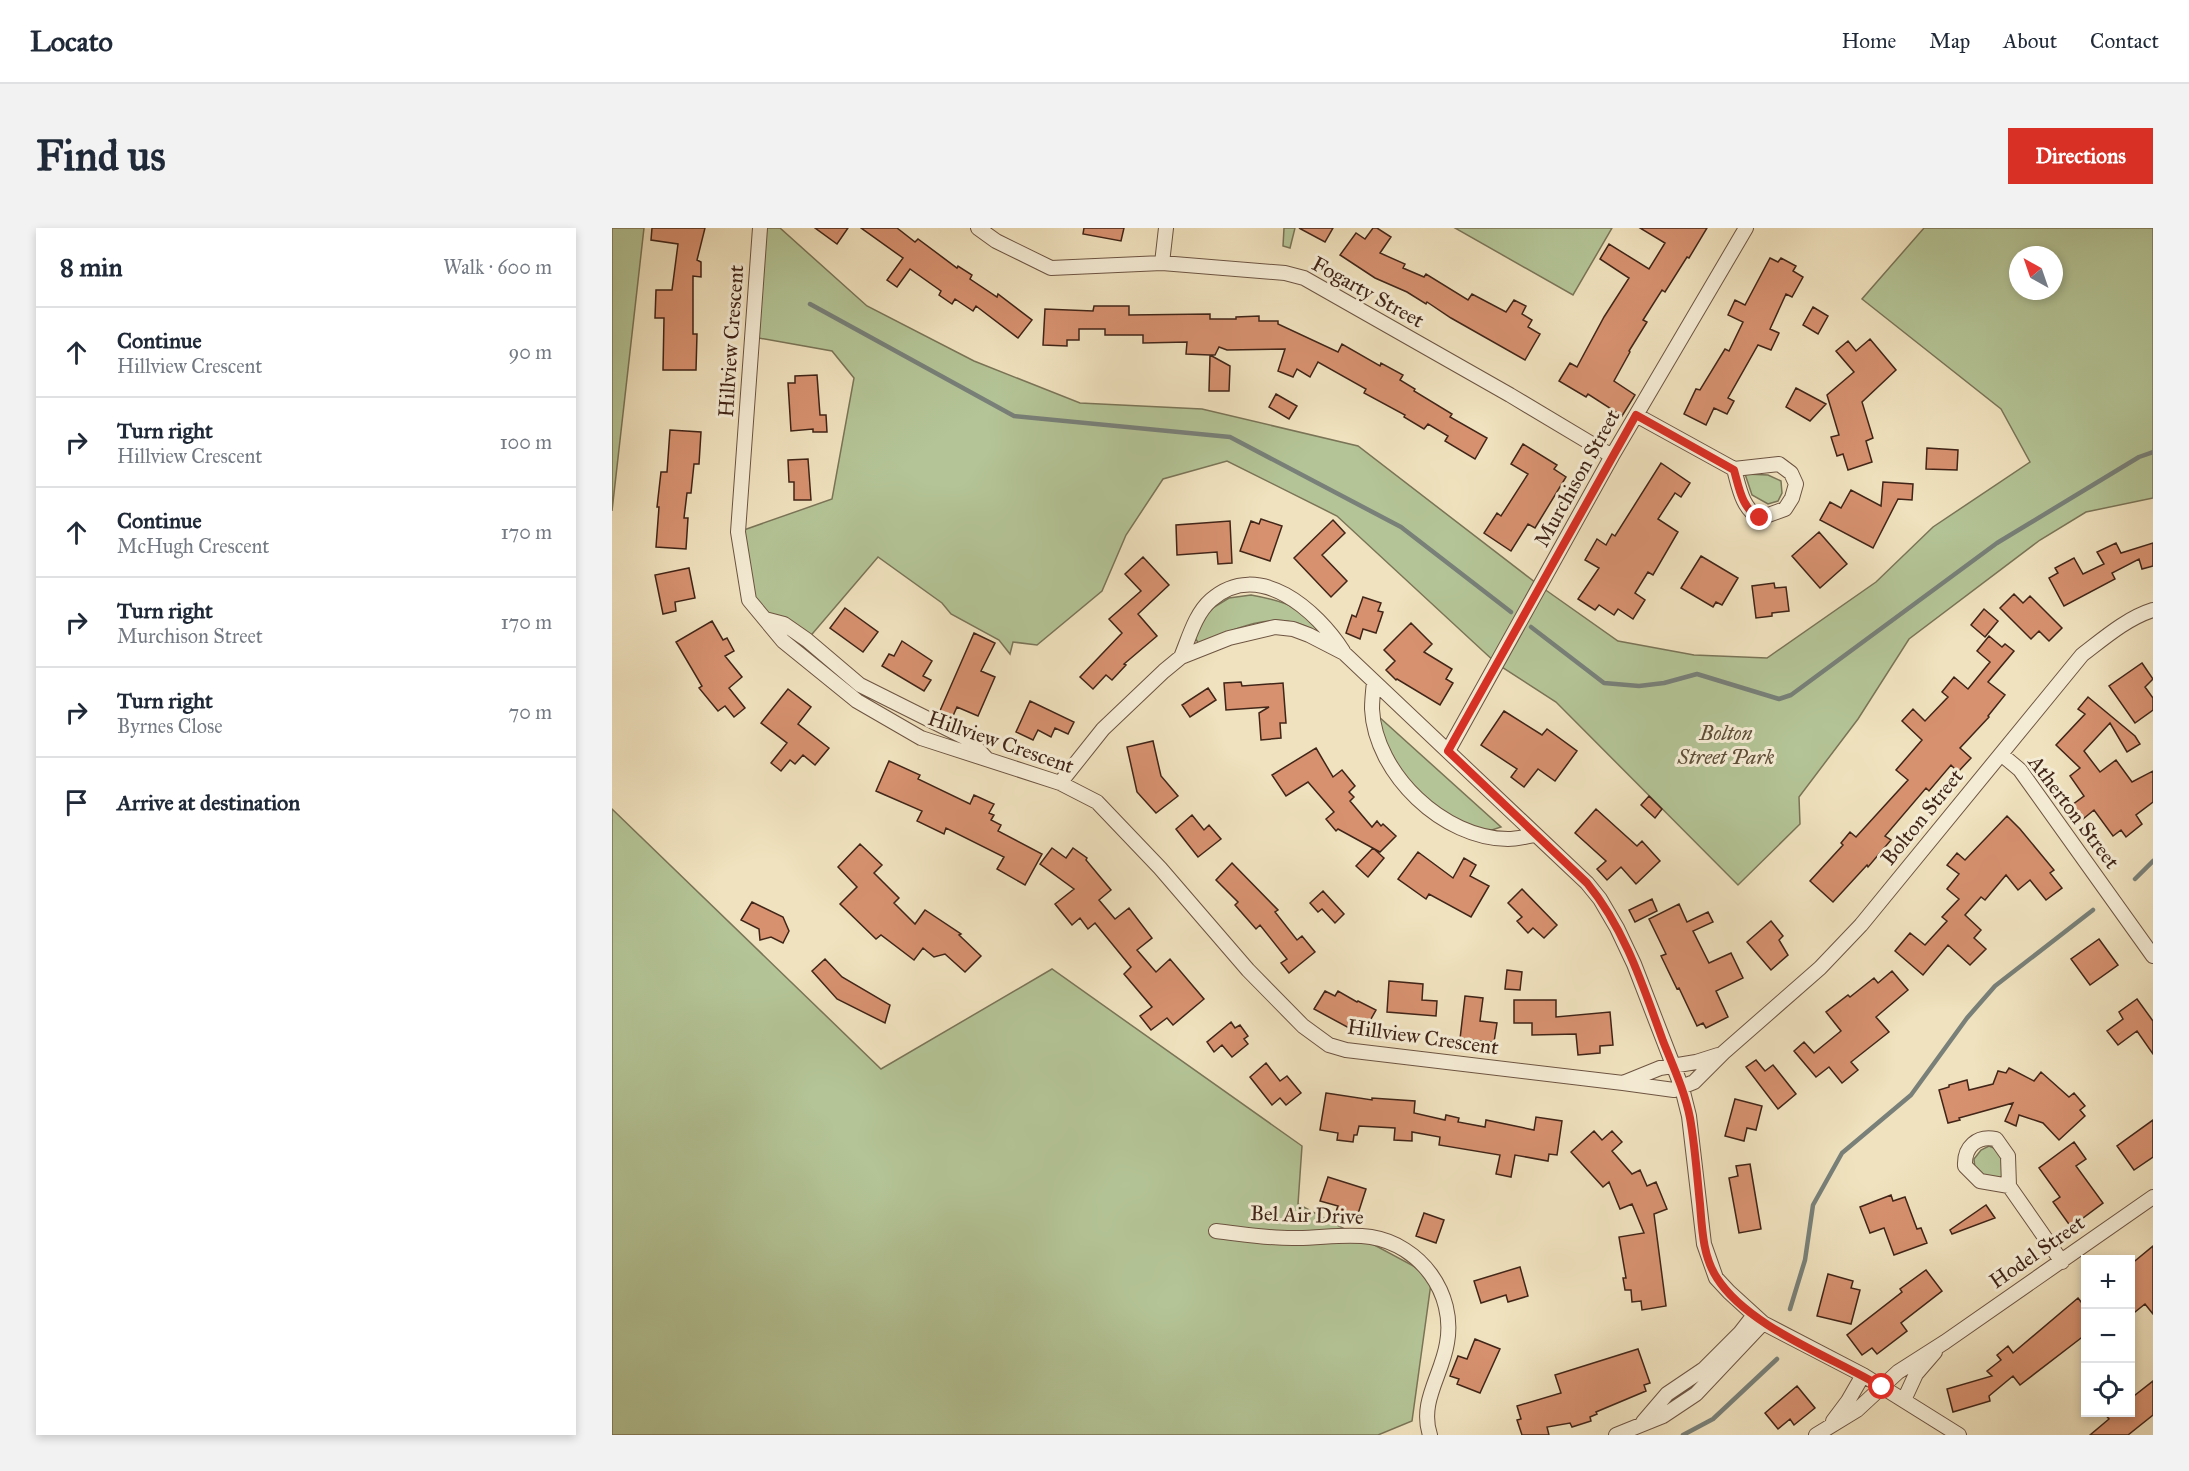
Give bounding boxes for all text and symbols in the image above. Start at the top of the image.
text: Locato [30,24,113,59]
text: Home [1841,28,1896,54]
text: Map [1929,28,1970,54]
text: About [2003,28,2057,54]
text: Contact [2090,28,2159,54]
button: Directions [2008,128,2153,184]
text: Find us [36,130,166,182]
north arrow [2009,246,2063,300]
street label: Fogarty Street [1307,250,1429,334]
text: 8 min [60,251,123,283]
text: Walk · 600 m [443,255,552,279]
street label: Hillview Crescent [713,263,749,418]
text: Continue [117,327,202,354]
icon: ahead [60,336,93,369]
text: 90 m [509,340,552,364]
text: Hillview Crescent [117,354,262,378]
street label: Murchison Street [1528,404,1626,551]
text: Turn right [117,417,213,444]
icon: right [60,426,93,459]
text: 100 m [500,430,552,454]
text: Hillview Crescent [117,444,262,468]
route end [1746,504,1772,530]
text: Continue [117,507,202,534]
icon: ahead [60,516,93,549]
text: 170 m [501,520,552,544]
text: McHugh Crescent [117,534,269,558]
text: Turn right [117,597,213,624]
icon: right [60,606,93,639]
text: 170 m [501,610,552,634]
text: Murchison Street [117,624,263,648]
text: Turn right [117,687,213,714]
icon: right [60,696,93,729]
text: 70 m [509,700,552,724]
street label: Hillview Crescent [925,705,1078,779]
text: Byrnes Close [117,714,223,738]
park label: Bolton Street Park [1677,720,1775,770]
street label: Atherton Street [2022,749,2126,875]
street label: Bolton Street [1875,763,1969,870]
icon: arrive [60,786,93,819]
text: Arrive at destination [117,789,300,816]
street label: Hillview Crescent [1346,1014,1501,1061]
street label: Bel Air Drive [1250,1200,1365,1230]
street label: Hodel Street [1984,1209,2090,1294]
map controls [2081,1255,2135,1417]
button: + [2081,1255,2135,1309]
button: − [2081,1309,2135,1363]
button: locate [2081,1363,2135,1417]
route start [1868,1373,1894,1399]

